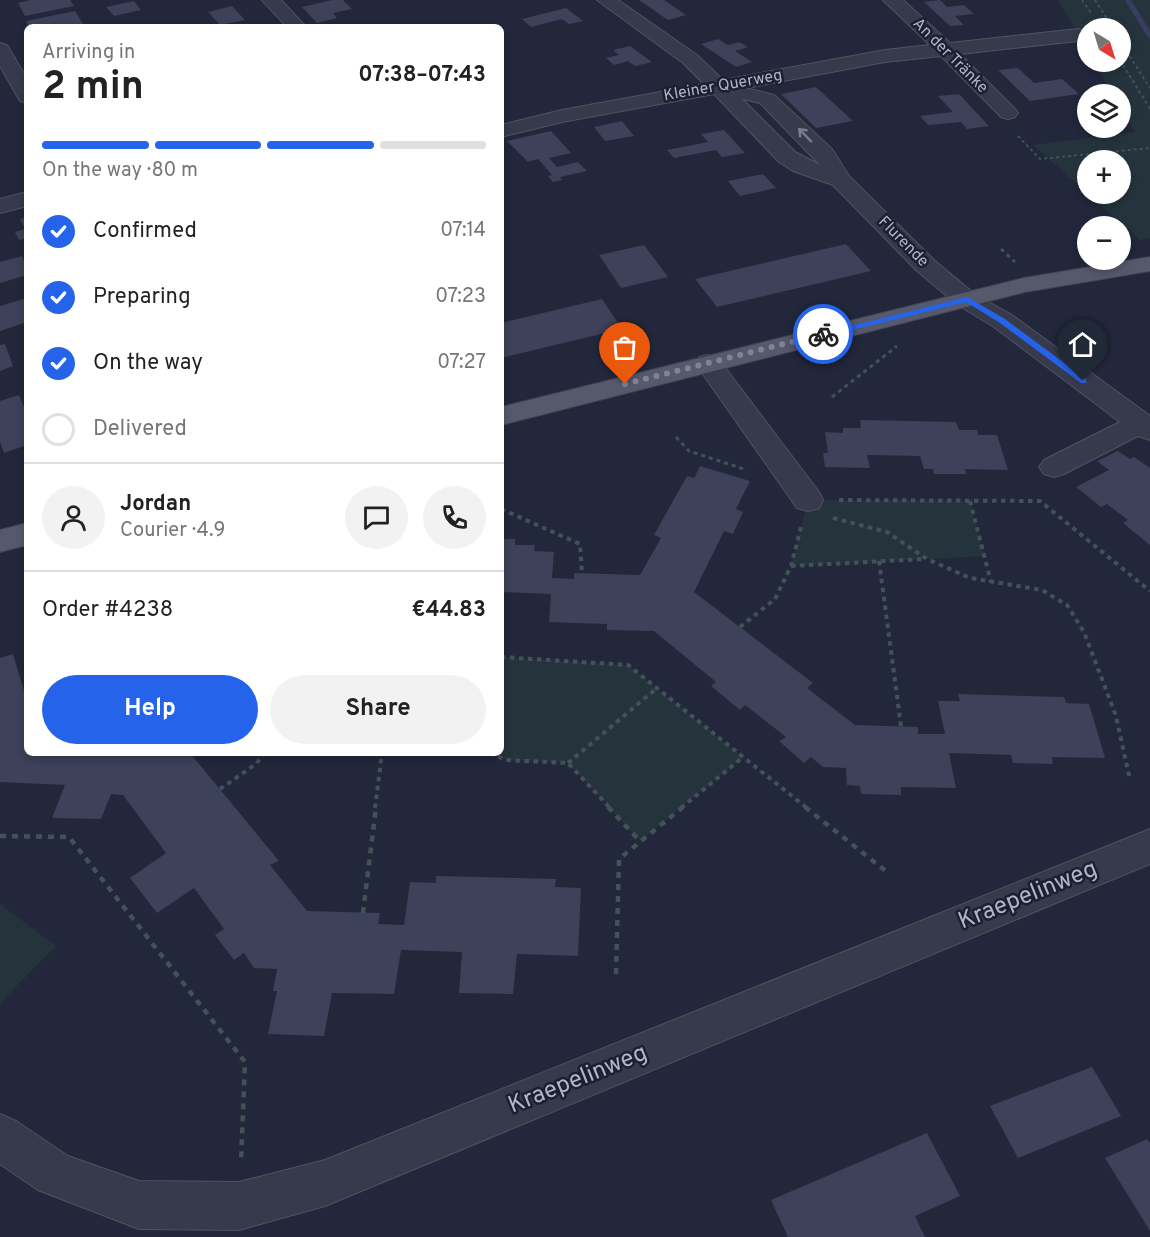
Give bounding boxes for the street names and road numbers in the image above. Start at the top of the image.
street label: An der Tränke [908,14,992,98]
street label: Kleiner Querweg [662,66,784,106]
street label: Flurende [873,212,933,272]
street label: Kraepelinweg [954,855,1102,937]
street label: Kraepelinweg [504,1039,652,1121]

